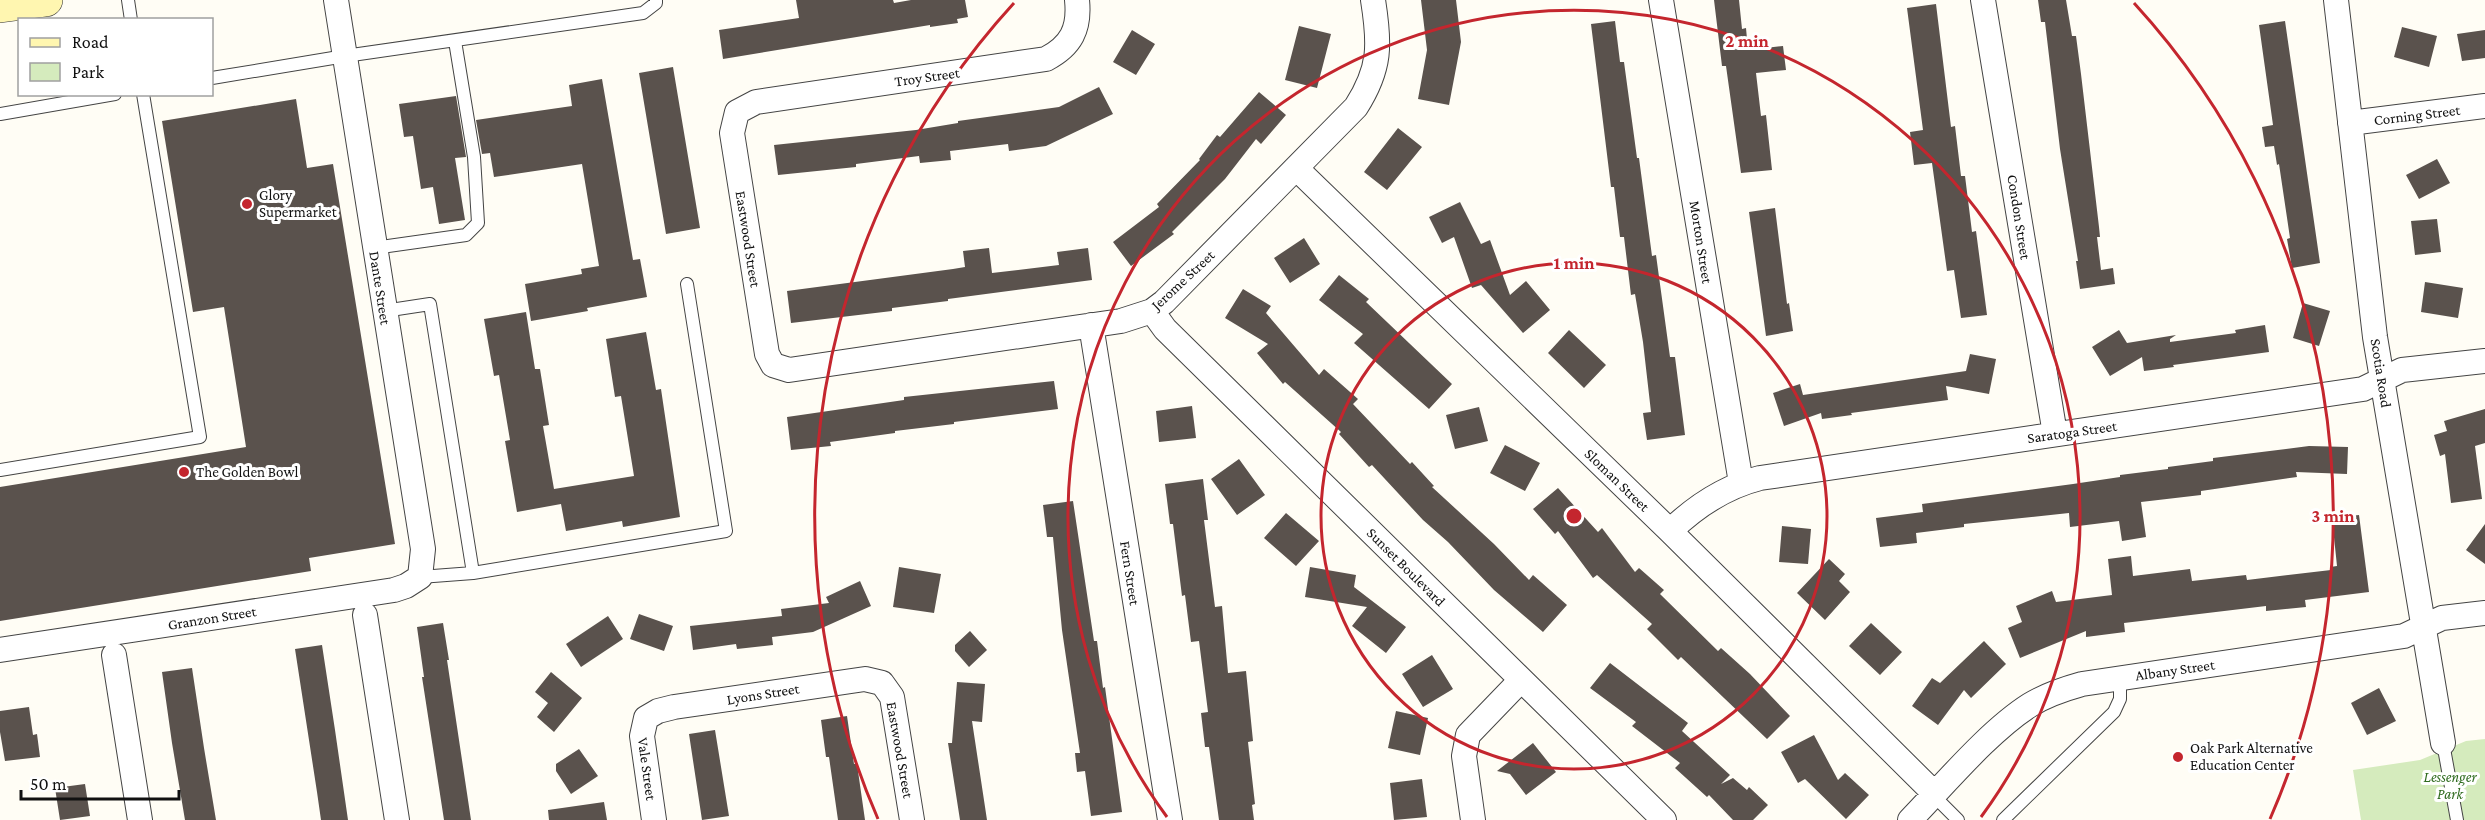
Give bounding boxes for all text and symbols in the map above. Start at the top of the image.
legend [18,18,213,96]
text: 2 min [1725,31,1769,51]
text: Road [72,32,109,52]
text: Park [72,62,104,82]
street label: Troy Street [893,64,962,90]
street label: Corning Street [2373,102,2462,129]
street label: Condon Street [2004,173,2034,262]
place label: Glory Supermarket [259,187,338,221]
street label: Eastwood Street [732,190,764,289]
marker: Glory Supermarket [240,197,254,211]
street label: Morton Street [1687,199,1716,286]
street label: Jerome Street [1147,246,1219,315]
street label: Dante Street [366,250,394,327]
text: 1 min [1554,253,1595,273]
street label: Scotia Road [2368,337,2394,409]
street label: Saratoga Street [2026,418,2119,447]
street label: Sloman Street [1581,445,1653,515]
place label: The Golden Bowl [196,464,298,480]
marker: The Golden Bowl [177,465,191,479]
centre of rings [1564,506,1584,526]
text: 3 min [2311,506,2355,526]
street label: Sunset Boulevard [1364,525,1449,610]
street label: Fern Street [1117,540,1143,607]
street label: Granzon Street [167,603,258,633]
street label: Albany Street [2134,656,2217,684]
street label: Lyons Street [726,680,802,709]
street label: Eastwood Street [884,701,917,800]
street label: Vale Street [635,737,659,802]
place label: Oak Park Alternative Education Center [2190,740,2313,773]
marker: Oak Park Alternative Education Center [2171,750,2185,764]
scale bar [21,763,178,801]
park label: Lessenger Park [2423,769,2477,802]
text: 50 m [30,774,67,794]

